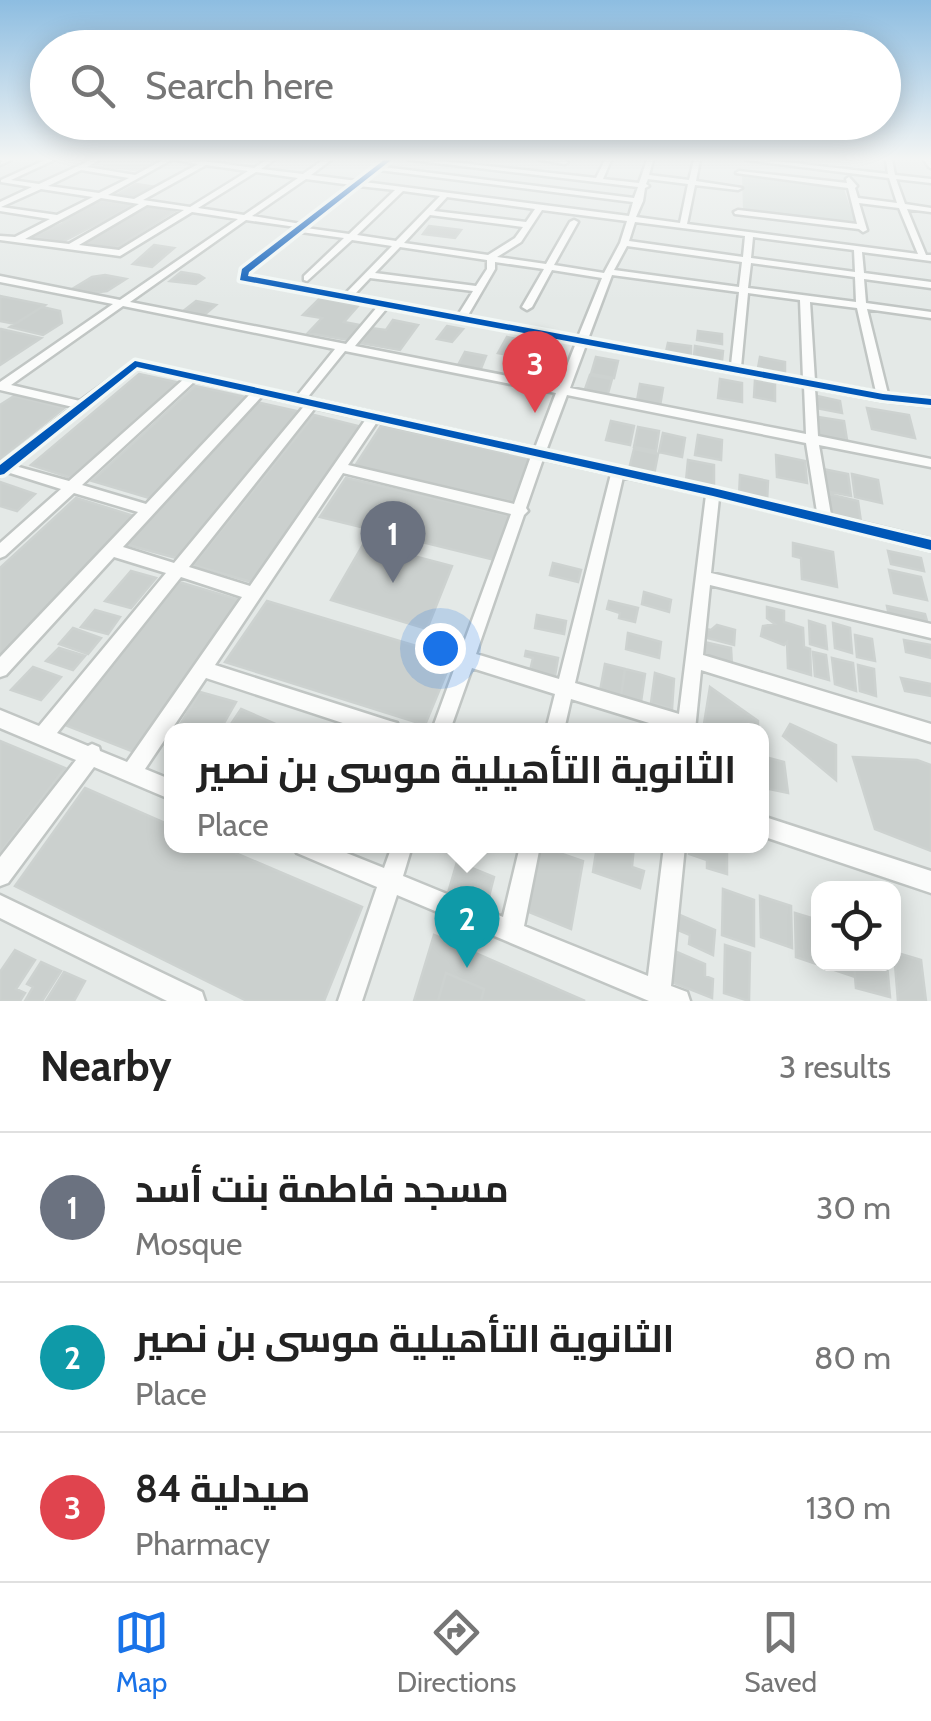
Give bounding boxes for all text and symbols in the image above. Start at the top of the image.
search box [30,30,901,140]
icon: search [65,58,120,113]
text: Search here [145,62,334,109]
pin: 3 [502,330,568,413]
pin: 1 [360,500,426,583]
your location [415,623,466,674]
popup [164,723,769,853]
text: الثانوية التأهيلية موسى بن نصير [197,746,736,793]
text: Place [197,805,269,844]
map controls [811,881,901,971]
button: locate [811,881,901,971]
pin: 2 [434,886,500,968]
text: Nearby [40,1040,172,1092]
text: 3 results [779,1047,891,1086]
text: مسجد فاطمة بنت أسد [135,1165,509,1212]
text: 1 [67,1188,78,1227]
text: 30 m [816,1188,891,1227]
text: Mosque [135,1224,242,1263]
text: الثانوية التأهيلية موسى بن نصير [135,1315,674,1362]
text: 2 [64,1338,81,1377]
text: 80 m [814,1338,891,1377]
text: Place [135,1374,207,1413]
text: 84 صيدلية [135,1465,310,1512]
text: 3 [64,1488,81,1527]
text: 130 m [806,1488,891,1527]
text: Pharmacy [135,1524,270,1563]
tab: Map [114,1605,169,1699]
tab: Directions [397,1605,516,1699]
tab: Saved [744,1605,817,1699]

